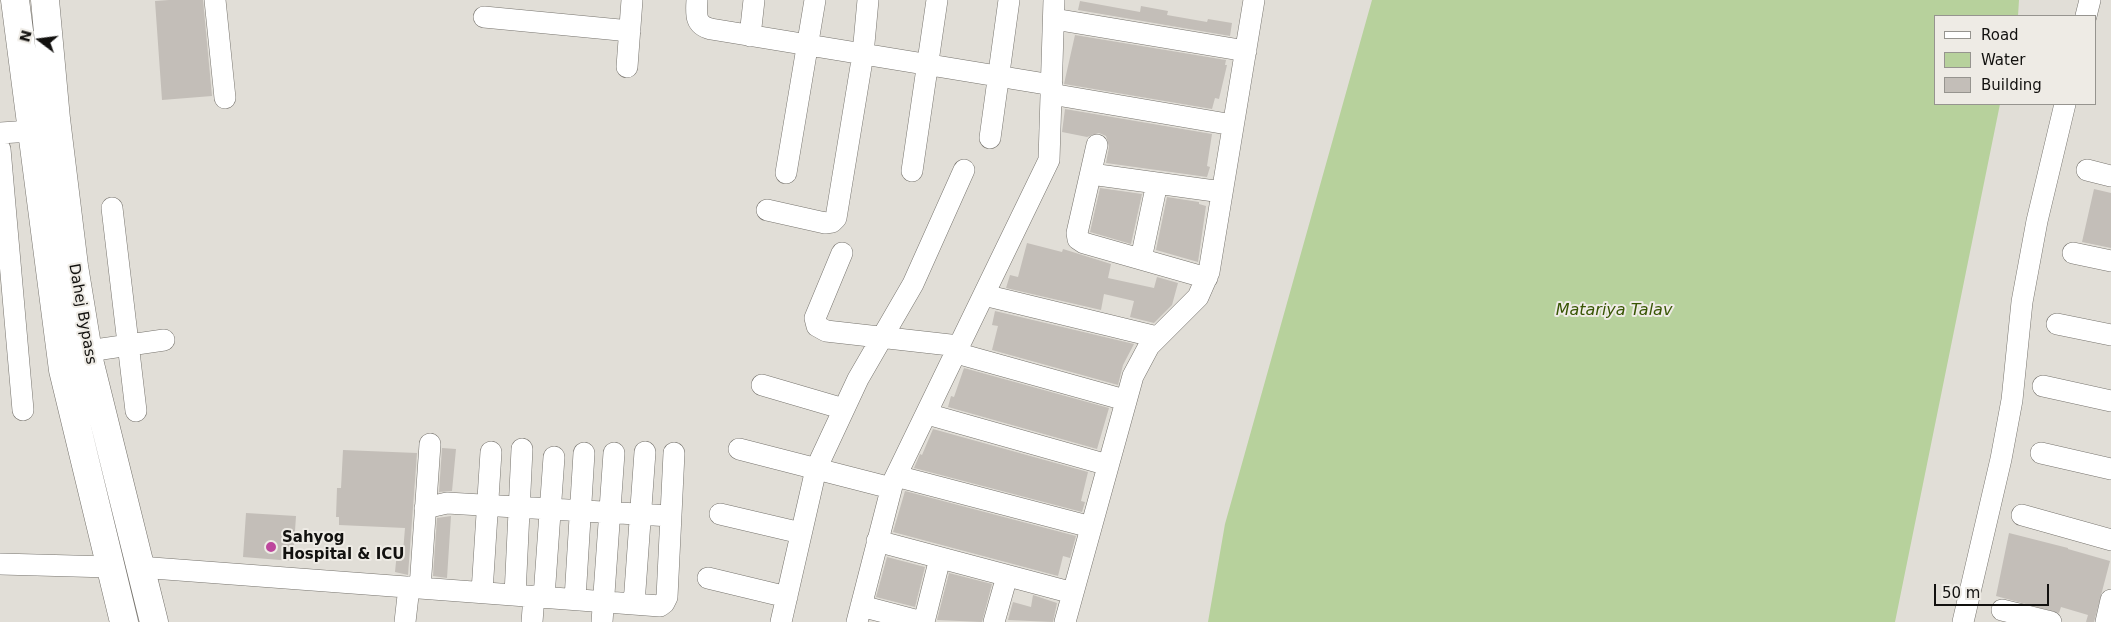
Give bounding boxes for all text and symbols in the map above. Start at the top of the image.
north arrow [15,15,65,65]
legend [1934,15,2096,105]
text: Road [1981,26,2019,44]
text: N [16,28,35,44]
text: Water [1981,51,2025,69]
text: Building [1981,76,2042,94]
street label: Dahej Bypass [64,262,100,366]
water label: Matariya Talav [1556,301,1672,321]
place label: Sahyog Hospital & ICU [282,529,404,564]
marker: Sahyog Hospital & ICU [264,540,278,554]
scale bar [1936,574,2051,606]
text: 50 m [1942,584,1980,602]

